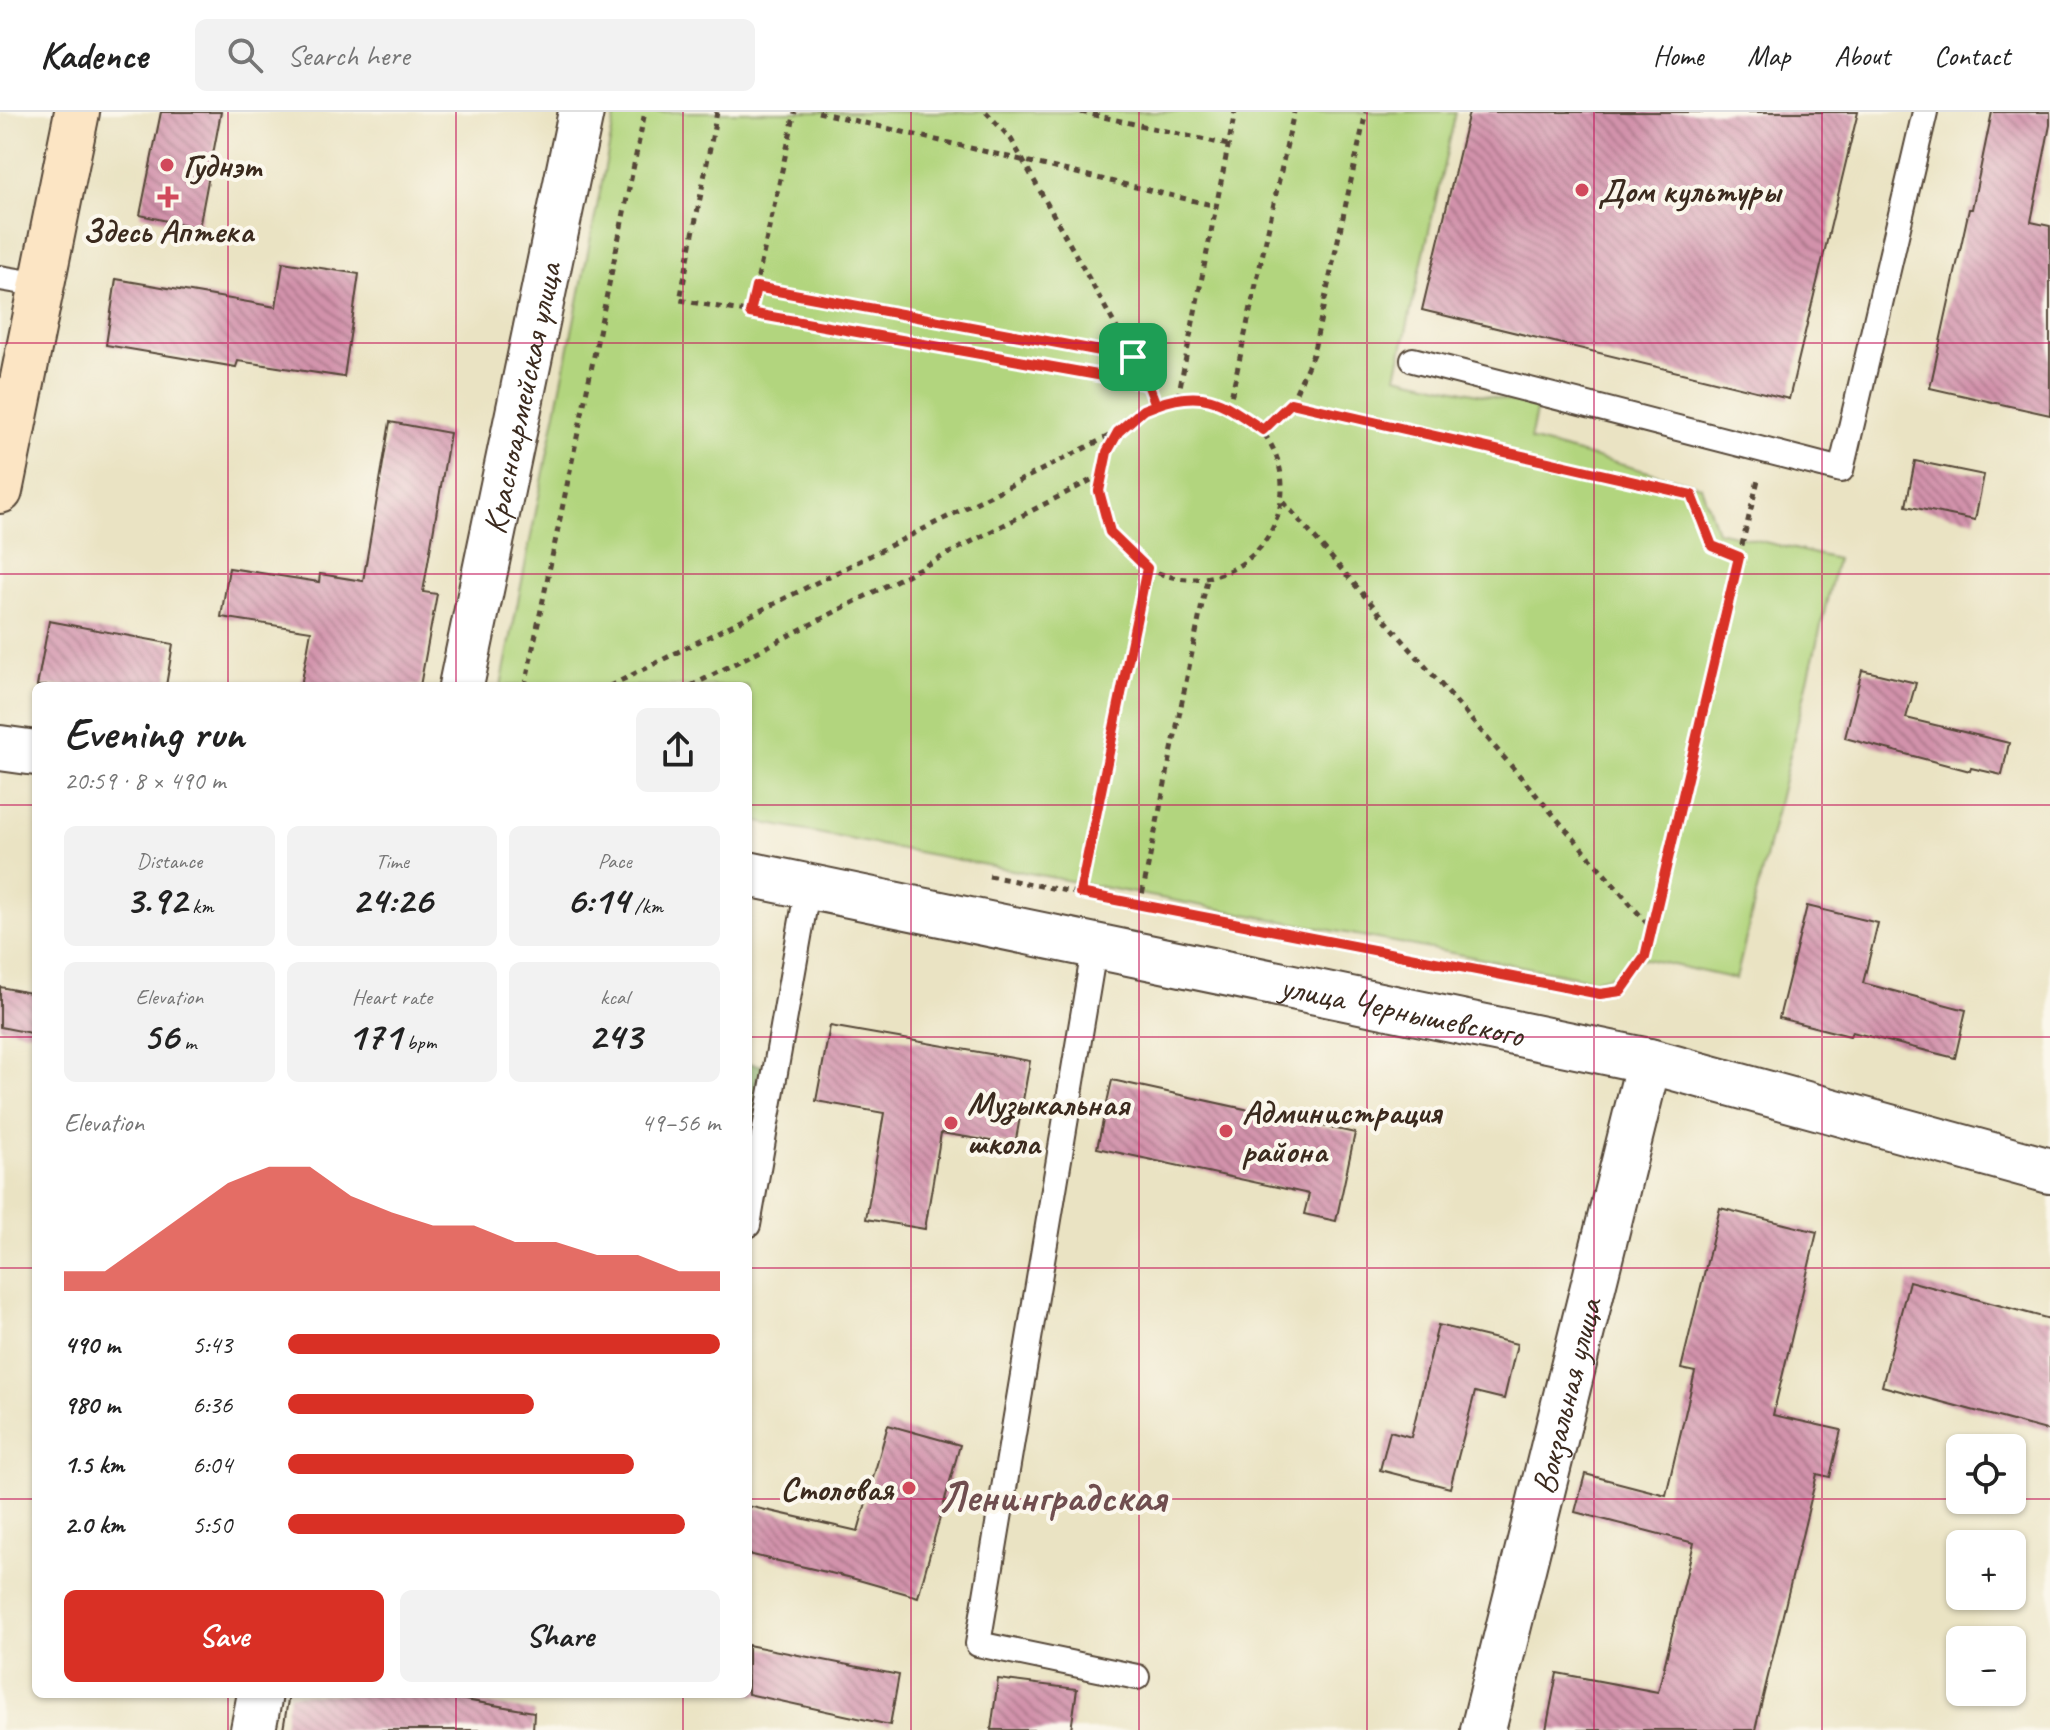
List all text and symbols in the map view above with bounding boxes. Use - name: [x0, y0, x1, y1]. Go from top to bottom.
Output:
- search box: [195, 19, 755, 91]
- text: Kadence: [40, 32, 147, 79]
- icon: search: [223, 33, 267, 77]
- text: Search here: [287, 36, 410, 74]
- text: Home: [1653, 38, 1703, 73]
- text: Map: [1747, 38, 1790, 73]
- text: About: [1834, 38, 1890, 73]
- text: Contact: [1934, 38, 2010, 73]
- place label: Гуднэт: [183, 144, 263, 187]
- marker: Гуднэт: [158, 156, 176, 174]
- place label: Дом культуры: [1598, 169, 1783, 212]
- marker: Дом культуры: [1573, 181, 1591, 199]
- marker: Здесь Аптека: [159, 188, 177, 206]
- place label: Здесь Аптека: [83, 209, 256, 252]
- street label: Красноармейская улица: [472, 256, 571, 538]
- pin: [1099, 323, 1167, 391]
- icon: arrive: [1111, 335, 1155, 379]
- text: Evening run: [64, 706, 244, 761]
- button: share: [636, 708, 720, 792]
- text: 20:59 · 8 × 490 m: [64, 764, 225, 797]
- text: Distance: [137, 847, 202, 875]
- text: Time: [375, 847, 409, 875]
- text: Pace: [598, 847, 632, 875]
- text: 3.92: [125, 875, 187, 925]
- text: 24:26: [352, 875, 432, 925]
- text: 6:14: [566, 875, 629, 925]
- text: km: [187, 892, 213, 920]
- text: /km: [629, 892, 663, 920]
- street label: улица Чернышевского: [1275, 963, 1529, 1056]
- text: Elevation: [135, 983, 203, 1011]
- text: Heart rate: [352, 983, 432, 1011]
- text: kcal: [600, 983, 629, 1011]
- text: 56: [142, 1011, 179, 1061]
- text: 171: [347, 1011, 401, 1061]
- text: 243: [588, 1011, 642, 1061]
- text: m: [179, 1028, 196, 1056]
- text: bpm: [401, 1028, 437, 1056]
- place label: Музыкальная школа: [967, 1082, 1132, 1164]
- place label: Администрация района: [1242, 1090, 1443, 1172]
- text: Elevation: [64, 1106, 144, 1139]
- text: 49–56 m: [641, 1106, 720, 1139]
- marker: Музыкальная школа: [942, 1114, 960, 1132]
- marker: Администрация района: [1217, 1122, 1235, 1140]
- street label: Вокзальная улица: [1521, 1292, 1611, 1498]
- text: 490 m: [64, 1328, 120, 1361]
- text: 5:43: [192, 1328, 232, 1361]
- text: 980 m: [64, 1388, 120, 1421]
- text: 6:36: [192, 1388, 232, 1421]
- map controls: [1946, 1434, 2026, 1706]
- button: locate: [1946, 1434, 2026, 1514]
- text: 1.5 km: [64, 1448, 124, 1481]
- text: 6:04: [192, 1448, 232, 1481]
- place label: Столовая: [780, 1467, 894, 1510]
- district label: Ленинградская: [938, 1471, 1169, 1524]
- marker: Столовая: [900, 1479, 918, 1497]
- text: 2.0 km: [64, 1508, 124, 1541]
- text: 5:50: [192, 1508, 232, 1541]
- button: +: [1946, 1530, 2026, 1610]
- button: Save: [64, 1590, 384, 1682]
- button: Share: [400, 1590, 720, 1682]
- button: −: [1946, 1626, 2026, 1706]

